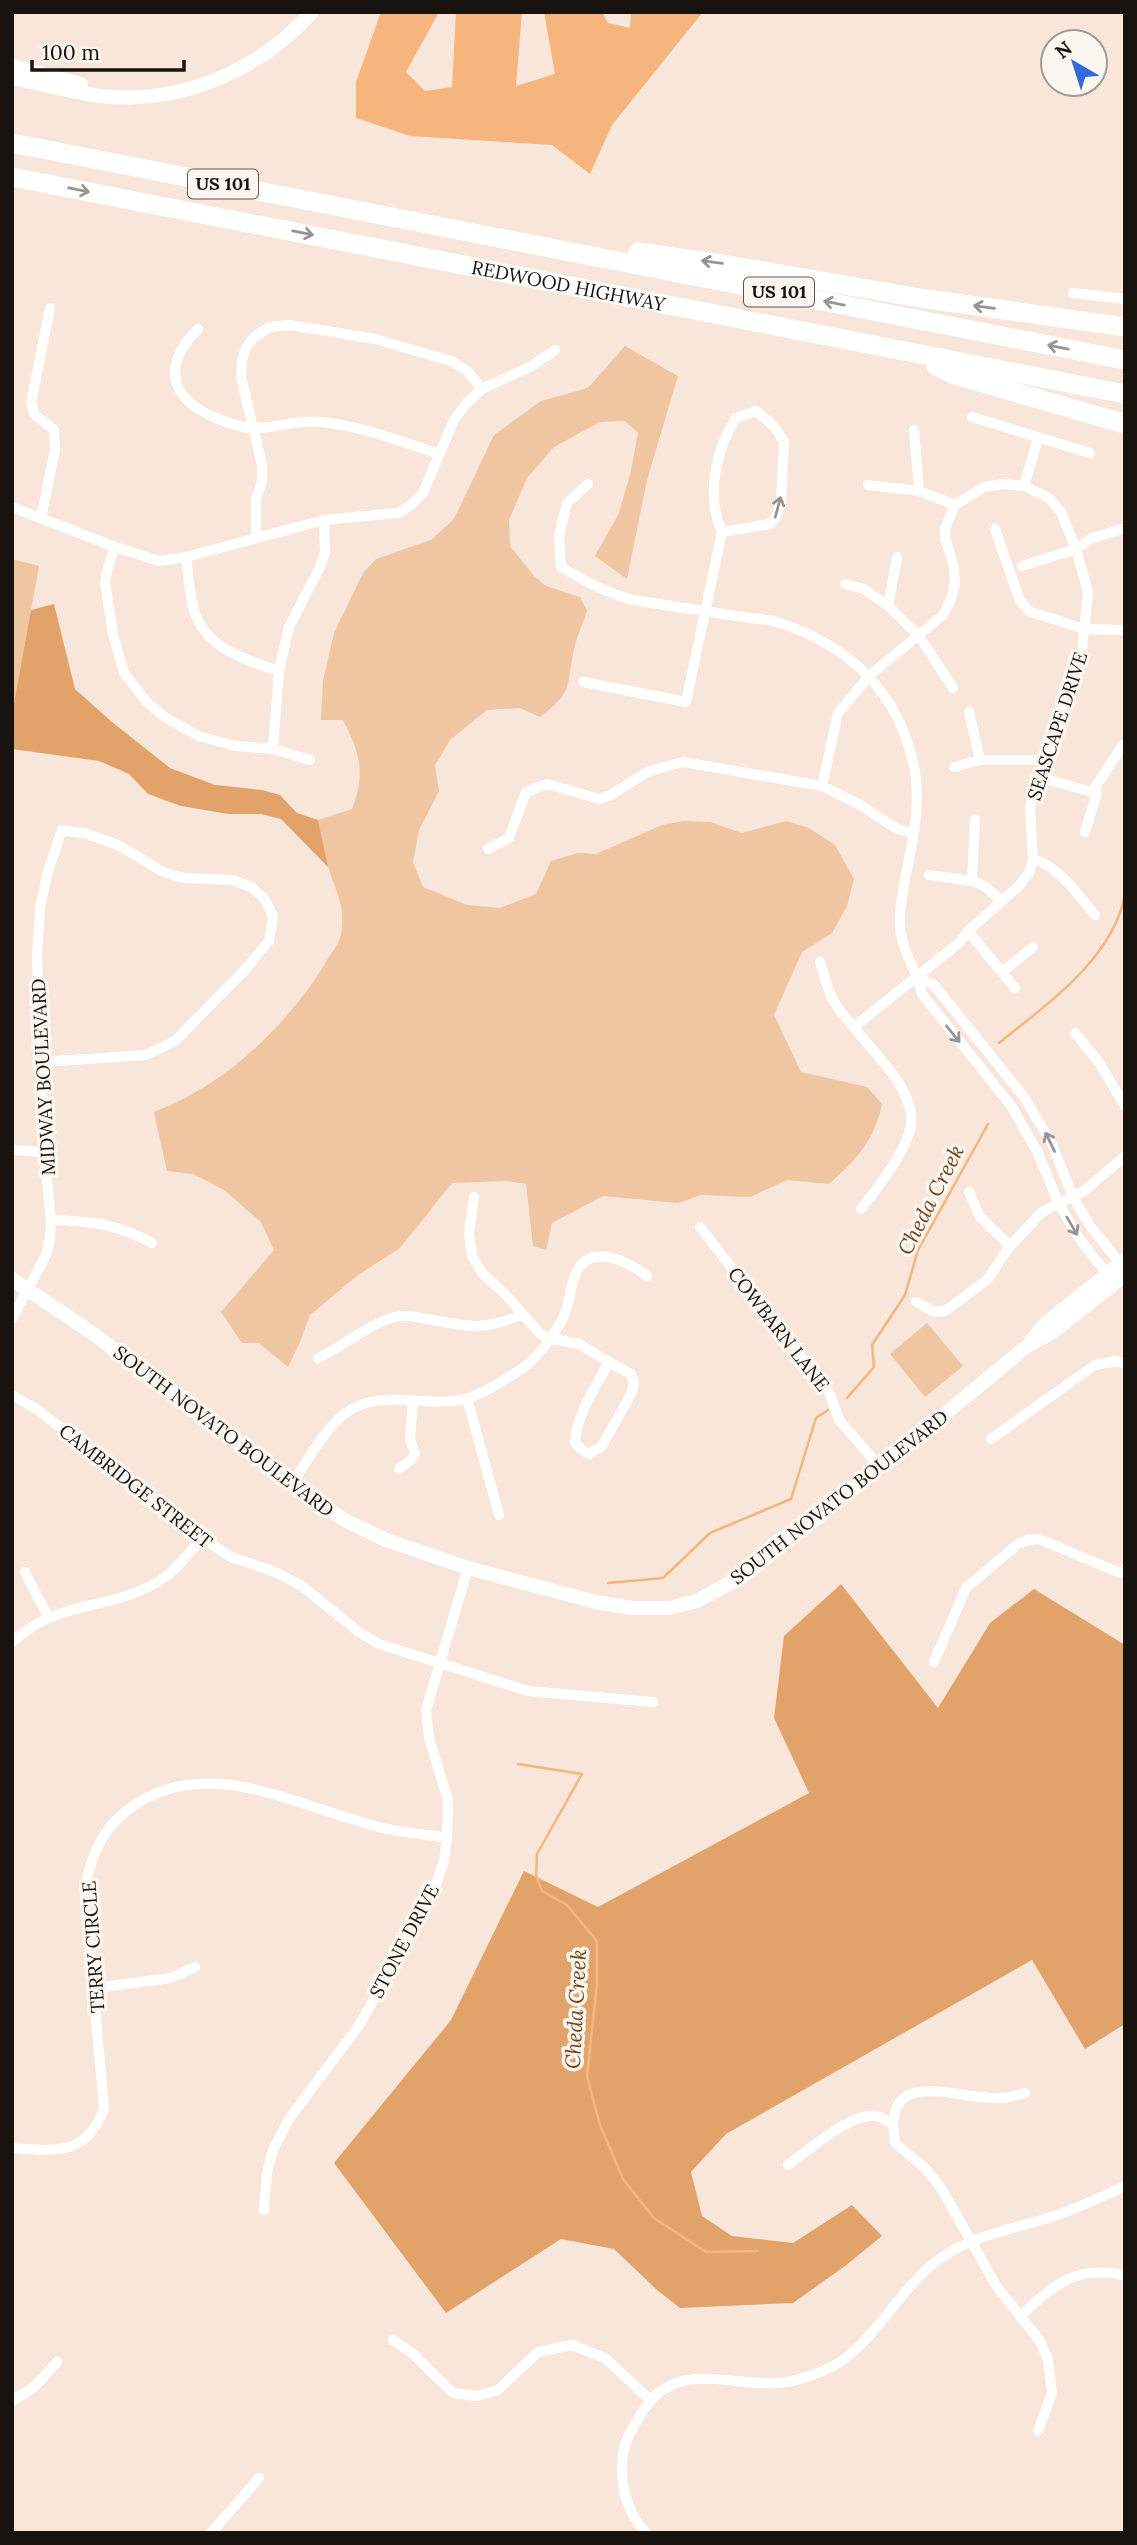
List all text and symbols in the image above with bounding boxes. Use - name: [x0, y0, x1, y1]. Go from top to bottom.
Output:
- scale bar: [32, 28, 184, 72]
- north arrow: [1039, 28, 1109, 98]
- text: N: [1050, 36, 1077, 64]
- text: 100 m: [42, 39, 100, 66]
- road number: US 101: [188, 169, 258, 198]
- one-way arrow: [67, 184, 90, 197]
- one-way arrow: [291, 227, 314, 241]
- street label: REDWOOD HIGHWAY: [469, 255, 669, 316]
- one-way arrow: [701, 256, 723, 269]
- road number: US 101: [744, 278, 814, 306]
- one-way arrow: [824, 296, 846, 309]
- one-way arrow: [974, 300, 996, 313]
- one-way arrow: [1047, 339, 1070, 353]
- one-way arrow: [772, 496, 785, 519]
- street label: SEASCAPE DRIVE: [1022, 649, 1092, 803]
- street label: MIDWAY BOULEVARD: [26, 978, 60, 1176]
- one-way arrow: [946, 1024, 961, 1042]
- one-way arrow: [1043, 1132, 1056, 1153]
- water label: Cheda Creek: [891, 1140, 970, 1259]
- one-way arrow: [1065, 1215, 1079, 1235]
- street label: COWBARN LANE: [723, 1262, 835, 1396]
- street label: SOUTH NOVATO BOULEVARD: [109, 1340, 339, 1522]
- street label: SOUTH NOVATO BOULEVARD: [725, 1404, 953, 1590]
- street label: CAMBRIDGE STREET: [54, 1419, 218, 1553]
- street label: TERRY CIRCLE: [76, 1880, 110, 2014]
- street label: STONE DRIVE: [364, 1880, 444, 2002]
- water label: Cheda Creek: [559, 1948, 592, 2070]

